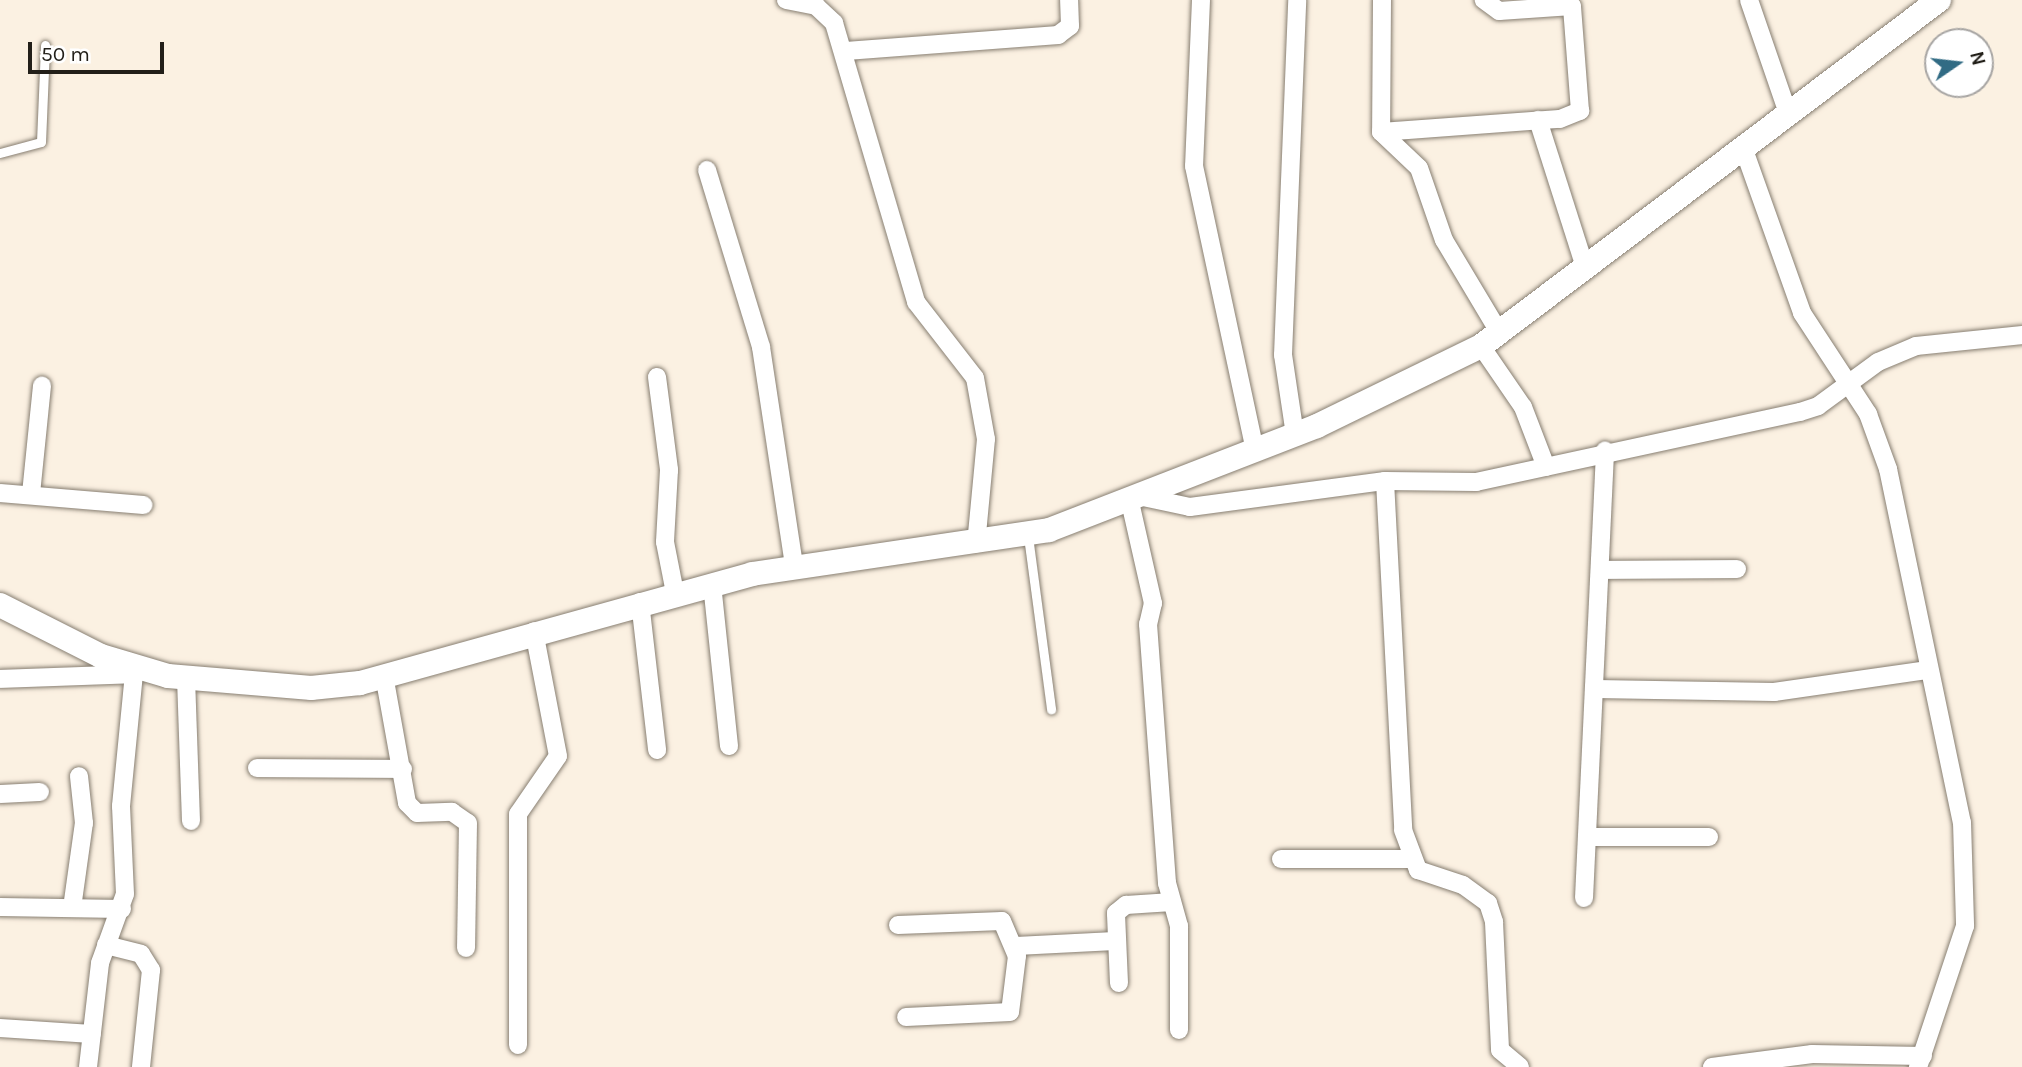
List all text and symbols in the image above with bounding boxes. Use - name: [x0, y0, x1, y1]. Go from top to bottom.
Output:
- scale bar: [32, 28, 168, 72]
- north arrow: [1924, 28, 1994, 98]
- text: 50 m: [41, 42, 90, 66]
- text: N: [1965, 49, 1990, 68]

